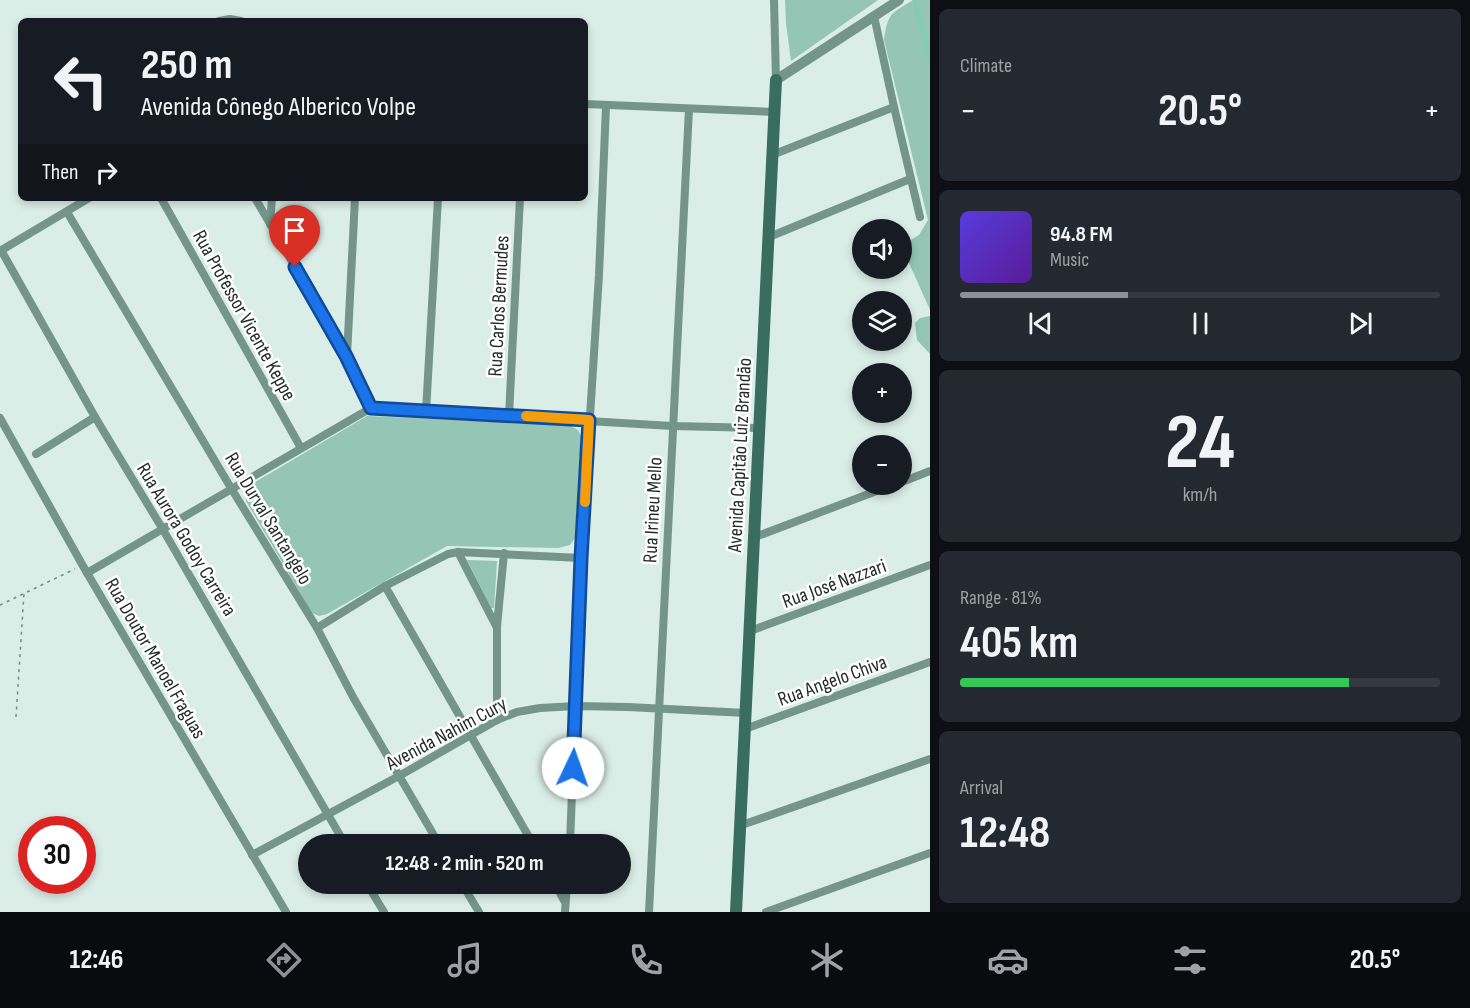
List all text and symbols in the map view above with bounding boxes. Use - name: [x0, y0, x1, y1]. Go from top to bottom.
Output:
- text: 250 m: [141, 40, 232, 91]
- icon: left: [42, 42, 120, 120]
- text: Climate: [960, 54, 1012, 78]
- text: 20.5°: [1158, 84, 1242, 139]
- text: Avenida Cônego Alberico Volpe: [141, 91, 416, 123]
- text: −: [960, 91, 976, 131]
- text: +: [1424, 91, 1440, 131]
- icon: right: [90, 156, 123, 189]
- text: Then: [42, 159, 78, 186]
- pin: [269, 205, 320, 267]
- icon: arrive: [278, 214, 311, 247]
- map controls: [852, 219, 912, 495]
- button: sound: [852, 219, 912, 279]
- text: 94.8 FM: [1050, 221, 1113, 248]
- street label: Rua Professor Vicente Keppe: [187, 226, 301, 405]
- street label: Rua Carlos Bermudes: [483, 235, 515, 377]
- text: Music: [1050, 248, 1089, 272]
- button: layers: [852, 291, 912, 351]
- icon: previous: [1024, 307, 1057, 340]
- icon: pause: [1184, 307, 1217, 340]
- icon: next: [1344, 307, 1377, 340]
- street label: Avenida Capitão Luiz Brandão: [723, 357, 757, 554]
- button: +: [852, 363, 912, 423]
- text: 24: [1165, 397, 1235, 490]
- button: −: [852, 435, 912, 495]
- street label: Rua Durval Santangelo: [219, 448, 317, 589]
- street label: Rua Irineu Mello: [638, 457, 668, 563]
- street label: Rua Aurora Godoy Carreira: [131, 459, 241, 620]
- text: km/h: [1183, 483, 1217, 507]
- street label: Rua José Nazzari: [779, 554, 890, 614]
- street label: Rua Doutor Manoel Fraguas: [99, 574, 211, 743]
- text: Range · 81%: [960, 586, 1042, 610]
- text: 405 km: [960, 616, 1078, 671]
- street label: Rua Angelo Chiva: [775, 650, 890, 712]
- street label: Avenida Nahim Cury: [381, 692, 511, 776]
- position arrow: [541, 736, 605, 800]
- text: Arrival: [960, 776, 1003, 800]
- text: 12:48: [960, 806, 1050, 861]
- speed limit sign: 30: [18, 816, 96, 894]
- text: 12:48 · 2 min · 520 m: [385, 850, 544, 877]
- icon: directions: [263, 939, 305, 981]
- icon: music: [444, 939, 486, 981]
- icon: phone: [625, 939, 667, 981]
- icon: climate: [806, 939, 848, 981]
- icon: car: [987, 939, 1029, 981]
- icon: filters: [1169, 939, 1211, 981]
- text: 12:46: [70, 944, 124, 976]
- text: 20.5°: [1350, 944, 1400, 976]

